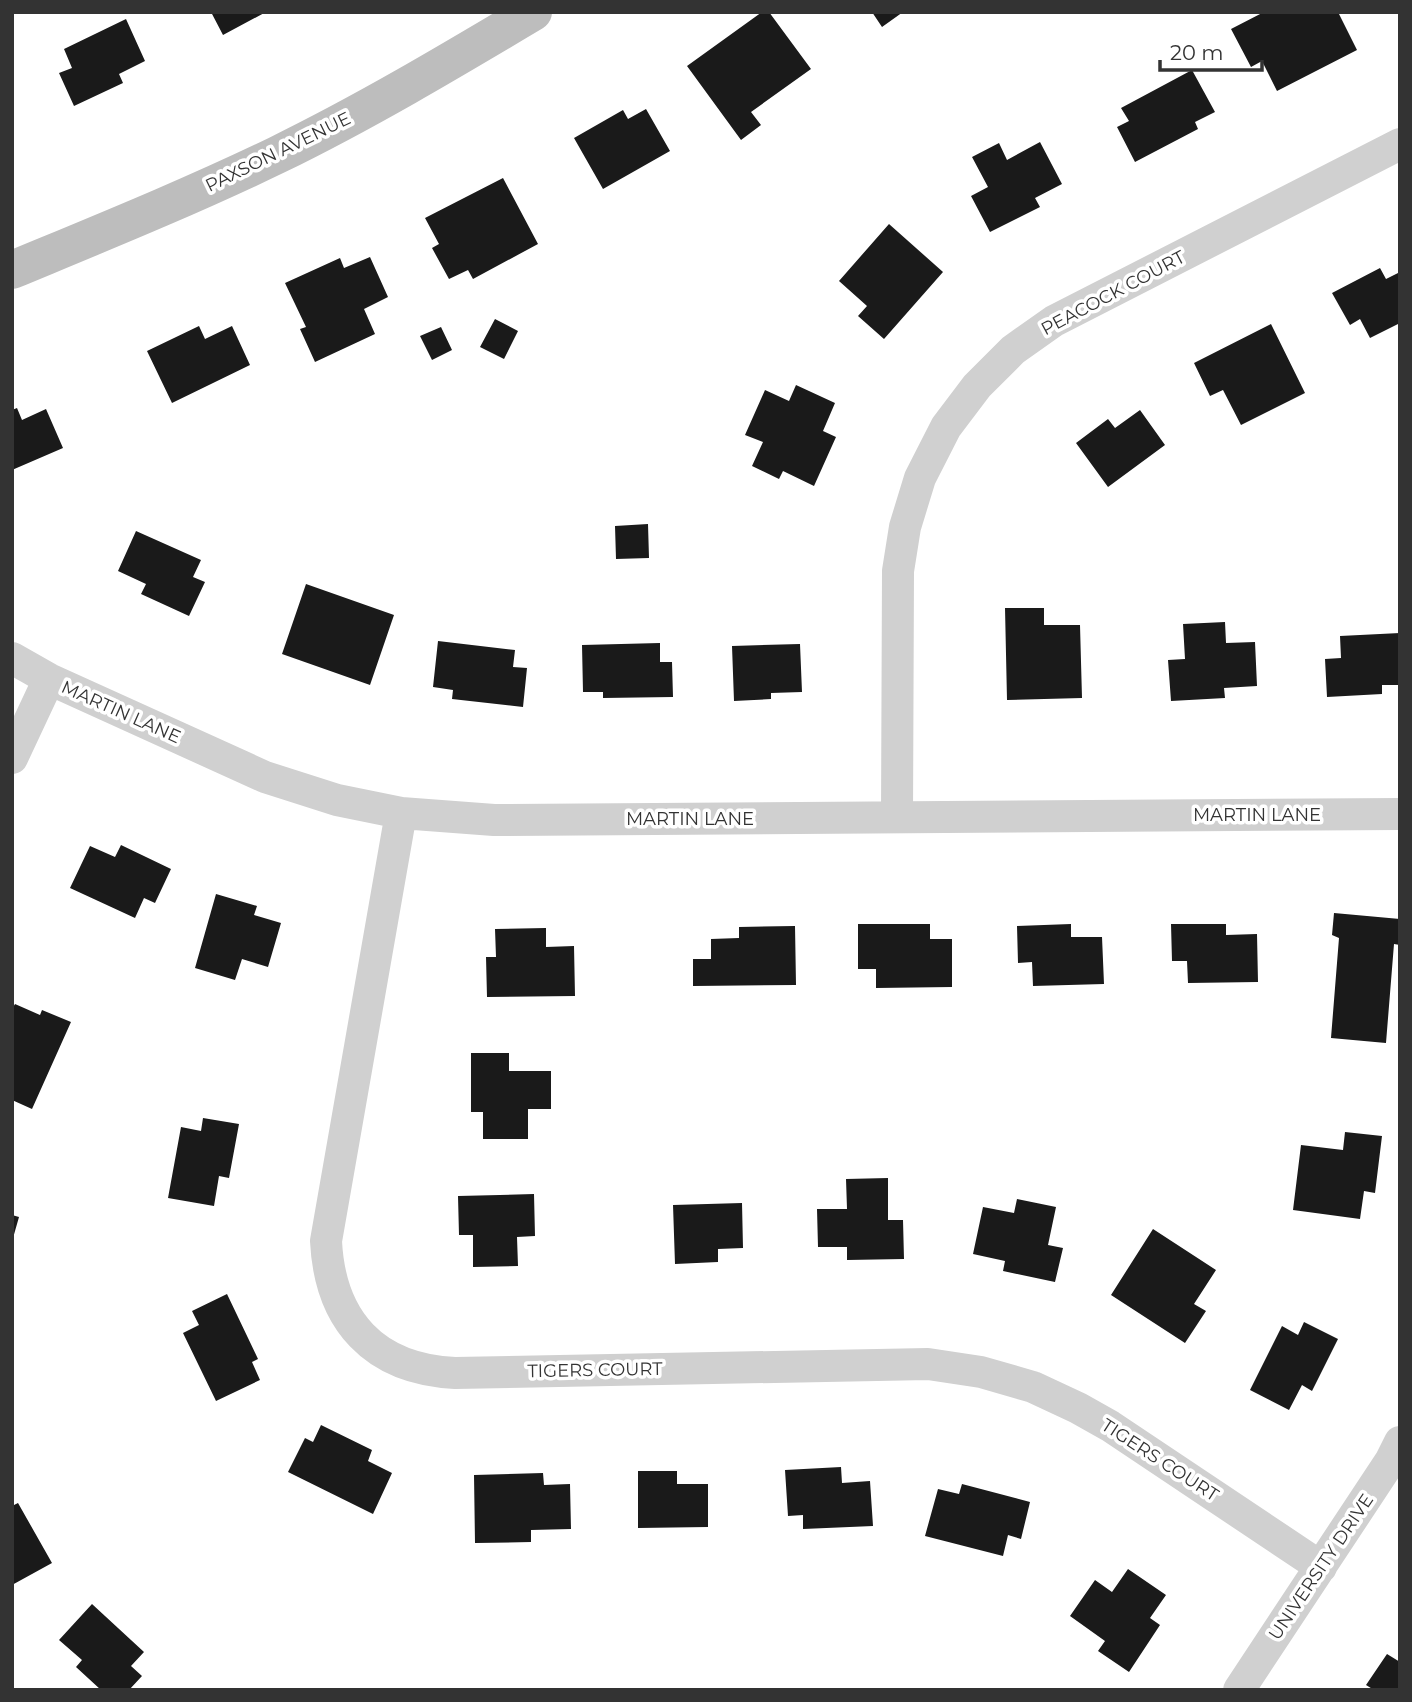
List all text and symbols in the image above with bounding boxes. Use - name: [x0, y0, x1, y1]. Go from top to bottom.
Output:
- scale bar: [1160, 28, 1262, 72]
- text: 20 m: [1170, 40, 1224, 65]
- street label: PAXSON AVENUE: [202, 107, 354, 197]
- street label: PEACOCK COURT: [1037, 245, 1189, 340]
- street label: MARTIN LANE: [58, 676, 184, 748]
- street label: MARTIN LANE: [1193, 804, 1321, 826]
- street label: MARTIN LANE: [626, 808, 754, 830]
- street label: TIGERS COURT: [527, 1358, 663, 1382]
- street label: TIGERS COURT: [1097, 1414, 1223, 1506]
- street label: UNIVERSITY DRIVE: [1264, 1490, 1378, 1644]

